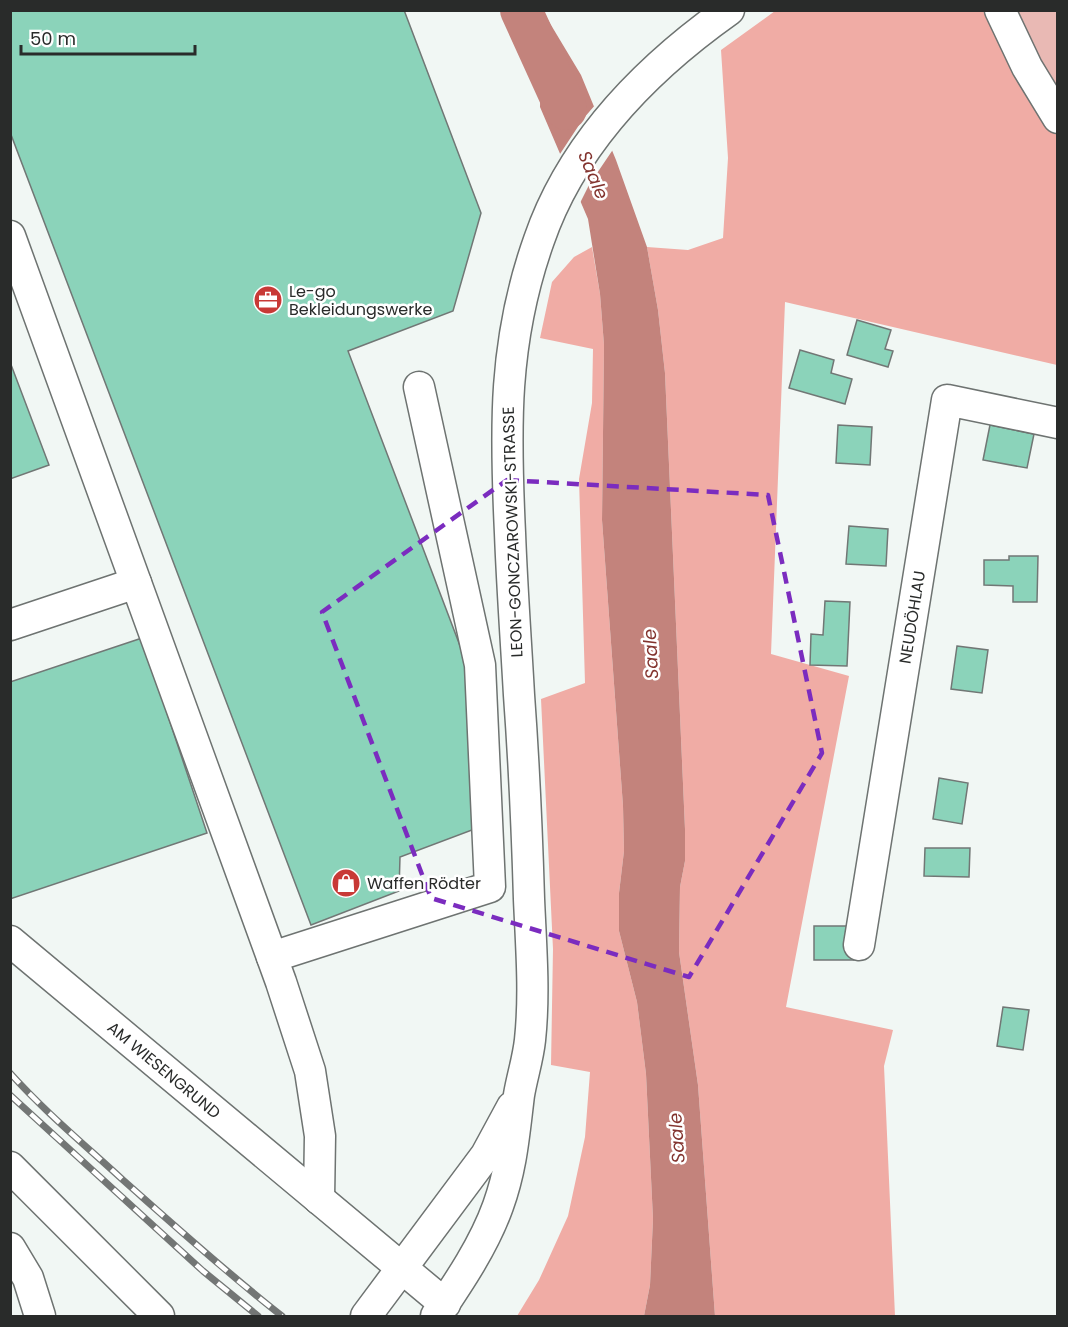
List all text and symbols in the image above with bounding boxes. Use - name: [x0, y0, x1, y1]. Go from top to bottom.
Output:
- scale bar: [21, 18, 195, 56]
- text: 50 m: [30, 26, 76, 51]
- water label: Saale: [572, 147, 615, 203]
- place label: Le-go Bekleidungswerke: [289, 280, 432, 321]
- office icon: Le-go Bekleidungswerke: [252, 284, 284, 316]
- street label: LEON-GONCZAROWSKI-STRASSE: [497, 406, 528, 658]
- street label: NEUDÖHLAU: [894, 569, 931, 665]
- water label: Saale: [637, 628, 664, 680]
- shop icon: Waffen Rödter: [330, 867, 362, 899]
- place label: Waffen Rödter: [367, 872, 481, 895]
- street label: AM WIESENGRUND: [102, 1016, 226, 1124]
- water label: Saale: [662, 1112, 691, 1164]

